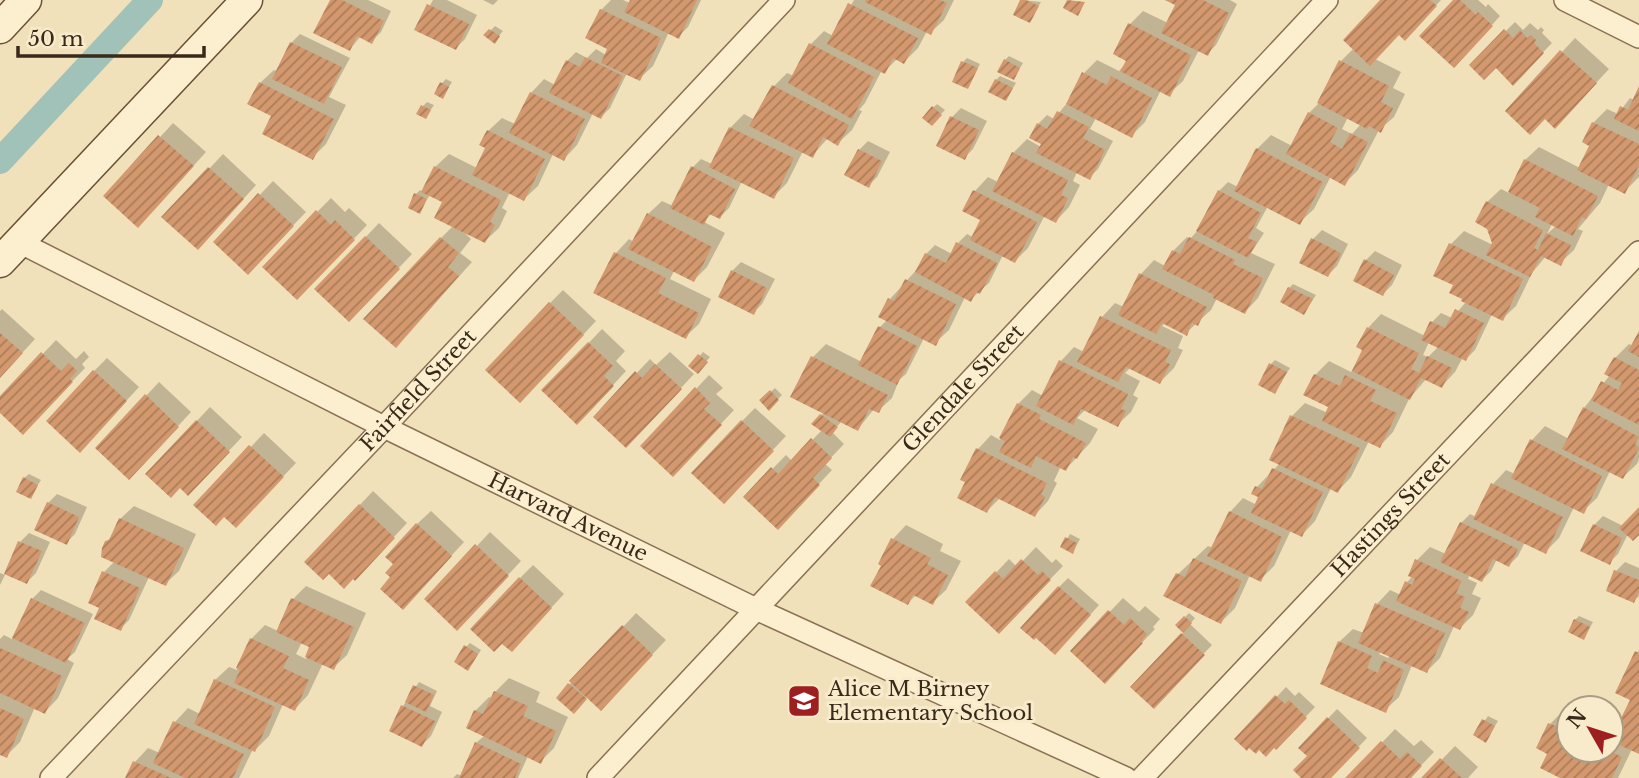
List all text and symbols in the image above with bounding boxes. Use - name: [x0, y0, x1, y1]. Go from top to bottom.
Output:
- scale bar: [18, 14, 203, 58]
- text: 50 m: [28, 26, 84, 52]
- street label: Glendale Street: [897, 319, 1029, 458]
- street label: Fairfield Street: [355, 324, 482, 457]
- street label: Hastings Street: [1326, 447, 1456, 583]
- street label: Harvard Avenue: [484, 467, 652, 567]
- place label: Alice M Birney Elementary School: [827, 676, 1033, 726]
- school or university icon: Alice M Birney Elementary School: [785, 682, 823, 720]
- north arrow: [1555, 694, 1625, 764]
- text: N: [1563, 704, 1592, 733]

